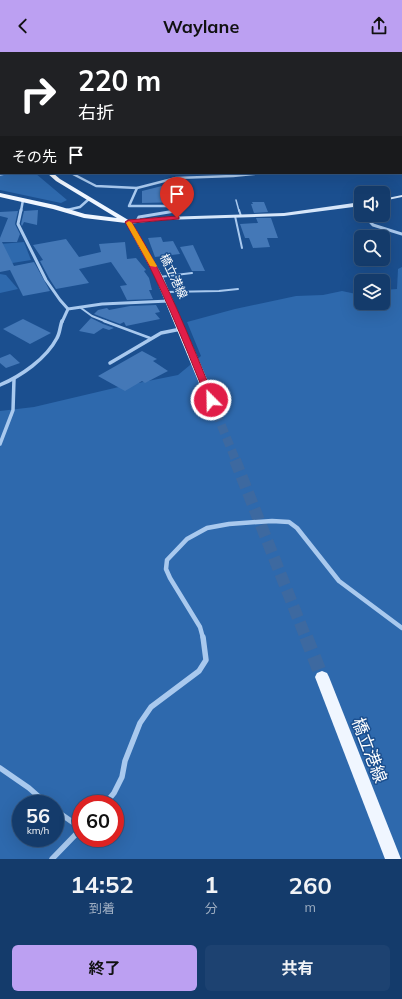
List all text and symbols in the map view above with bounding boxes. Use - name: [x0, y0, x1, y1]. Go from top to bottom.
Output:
- icon: back: [12, 15, 34, 37]
- text: Waylane: [163, 15, 239, 38]
- icon: share: [368, 15, 390, 37]
- text: 220 m: [78, 63, 161, 98]
- icon: right: [12, 68, 64, 120]
- text: 右折: [78, 101, 114, 124]
- icon: arrive: [65, 144, 87, 166]
- text: その先: [12, 147, 57, 166]
- pin: [160, 177, 194, 218]
- icon: arrive: [166, 183, 188, 205]
- map controls: [354, 186, 390, 310]
- button: sound: [354, 186, 390, 222]
- button: search: [354, 230, 390, 266]
- street label: 橋立港線: [157, 251, 191, 301]
- button: layers: [354, 274, 390, 310]
- position arrow: [190, 379, 232, 421]
- street label: 橋立港線: [348, 714, 392, 786]
- speed limit sign: 60: [72, 795, 124, 847]
- text: 56: [26, 803, 50, 828]
- text: km/h: [27, 824, 49, 837]
- text: 14:52: [70, 869, 134, 899]
- text: 1: [204, 869, 218, 899]
- text: 260: [289, 870, 332, 900]
- text: m: [304, 899, 316, 915]
- text: 到着: [89, 900, 115, 916]
- text: 分: [205, 900, 218, 916]
- button: 終了: [12, 945, 197, 991]
- button: 共有: [205, 945, 390, 991]

